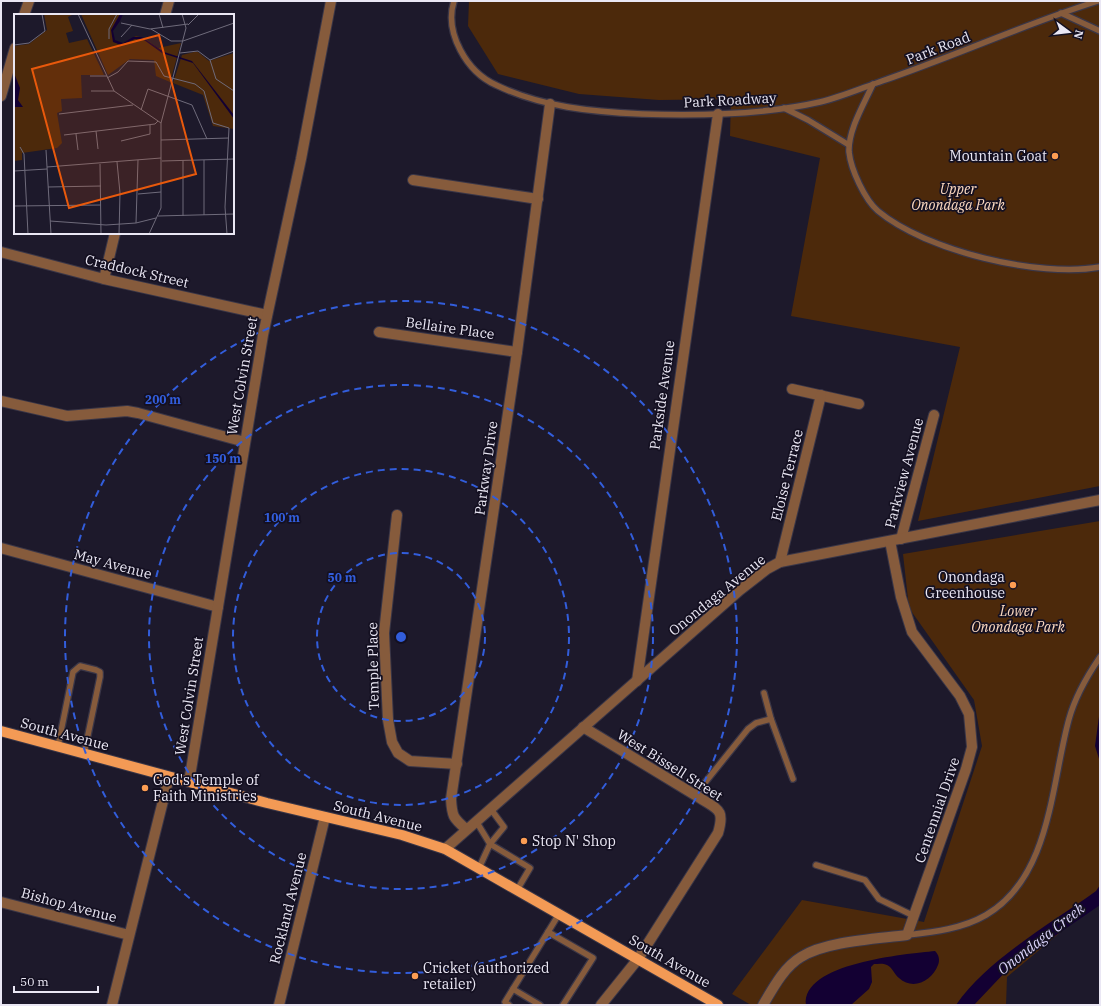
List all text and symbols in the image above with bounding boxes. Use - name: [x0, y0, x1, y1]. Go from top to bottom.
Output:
- north arrow: [1049, 12, 1089, 52]
- inset map: [14, 14, 234, 234]
- street label: Park Road: [903, 27, 973, 68]
- text: N: [1071, 29, 1087, 41]
- street label: Park Roadway: [683, 89, 777, 111]
- place label: Mountain Goat: [950, 147, 1047, 165]
- marker: Mountain Goat: [1050, 151, 1060, 161]
- park label: Upper Onondaga Park: [911, 180, 1005, 214]
- street label: Craddock Street: [83, 250, 191, 292]
- street label: Bellaire Place: [404, 313, 496, 343]
- street label: West Colvin Street: [223, 315, 261, 437]
- street label: Parkside Avenue: [645, 339, 679, 451]
- text: 200 m: [145, 392, 181, 407]
- street label: Parkview Avenue: [881, 416, 927, 530]
- street label: Parkway Drive: [470, 420, 502, 516]
- street label: Eloise Terrace: [767, 427, 807, 523]
- text: 150 m: [205, 451, 241, 466]
- text: 100 m: [264, 510, 300, 525]
- street label: May Avenue: [72, 545, 154, 583]
- street label: Onondaga Avenue: [665, 550, 769, 640]
- place label: Onondaga Greenhouse: [925, 568, 1005, 602]
- text: 50 m: [328, 570, 357, 585]
- marker: Onondaga Greenhouse: [1008, 580, 1018, 590]
- park label: Lower Onondaga Park: [971, 602, 1065, 636]
- street label: Temple Place: [363, 622, 383, 710]
- centre of rings: [394, 630, 408, 644]
- street label: West Colvin Street: [171, 635, 207, 757]
- street label: South Avenue: [19, 714, 111, 754]
- street label: West Bissell Street: [614, 725, 726, 805]
- street label: Centennial Drive: [910, 755, 964, 865]
- place label: God's Temple of Faith Ministries: [153, 771, 260, 805]
- marker: God's Temple of Faith Ministries: [140, 783, 150, 793]
- street label: South Avenue: [332, 796, 424, 836]
- place label: Stop N' Shop: [532, 832, 616, 850]
- marker: Stop N' Shop: [519, 836, 529, 846]
- street label: Rockland Avenue: [265, 850, 311, 966]
- street label: Bishop Avenue: [19, 884, 119, 926]
- water label: Onondaga Creek: [993, 899, 1088, 979]
- street label: South Avenue: [626, 930, 714, 992]
- place label: Cricket (authorized retailer): [423, 959, 550, 993]
- scale bar: [14, 968, 98, 994]
- marker: Cricket (authorized retailer): [410, 971, 420, 981]
- text: 50 m: [20, 974, 49, 989]

